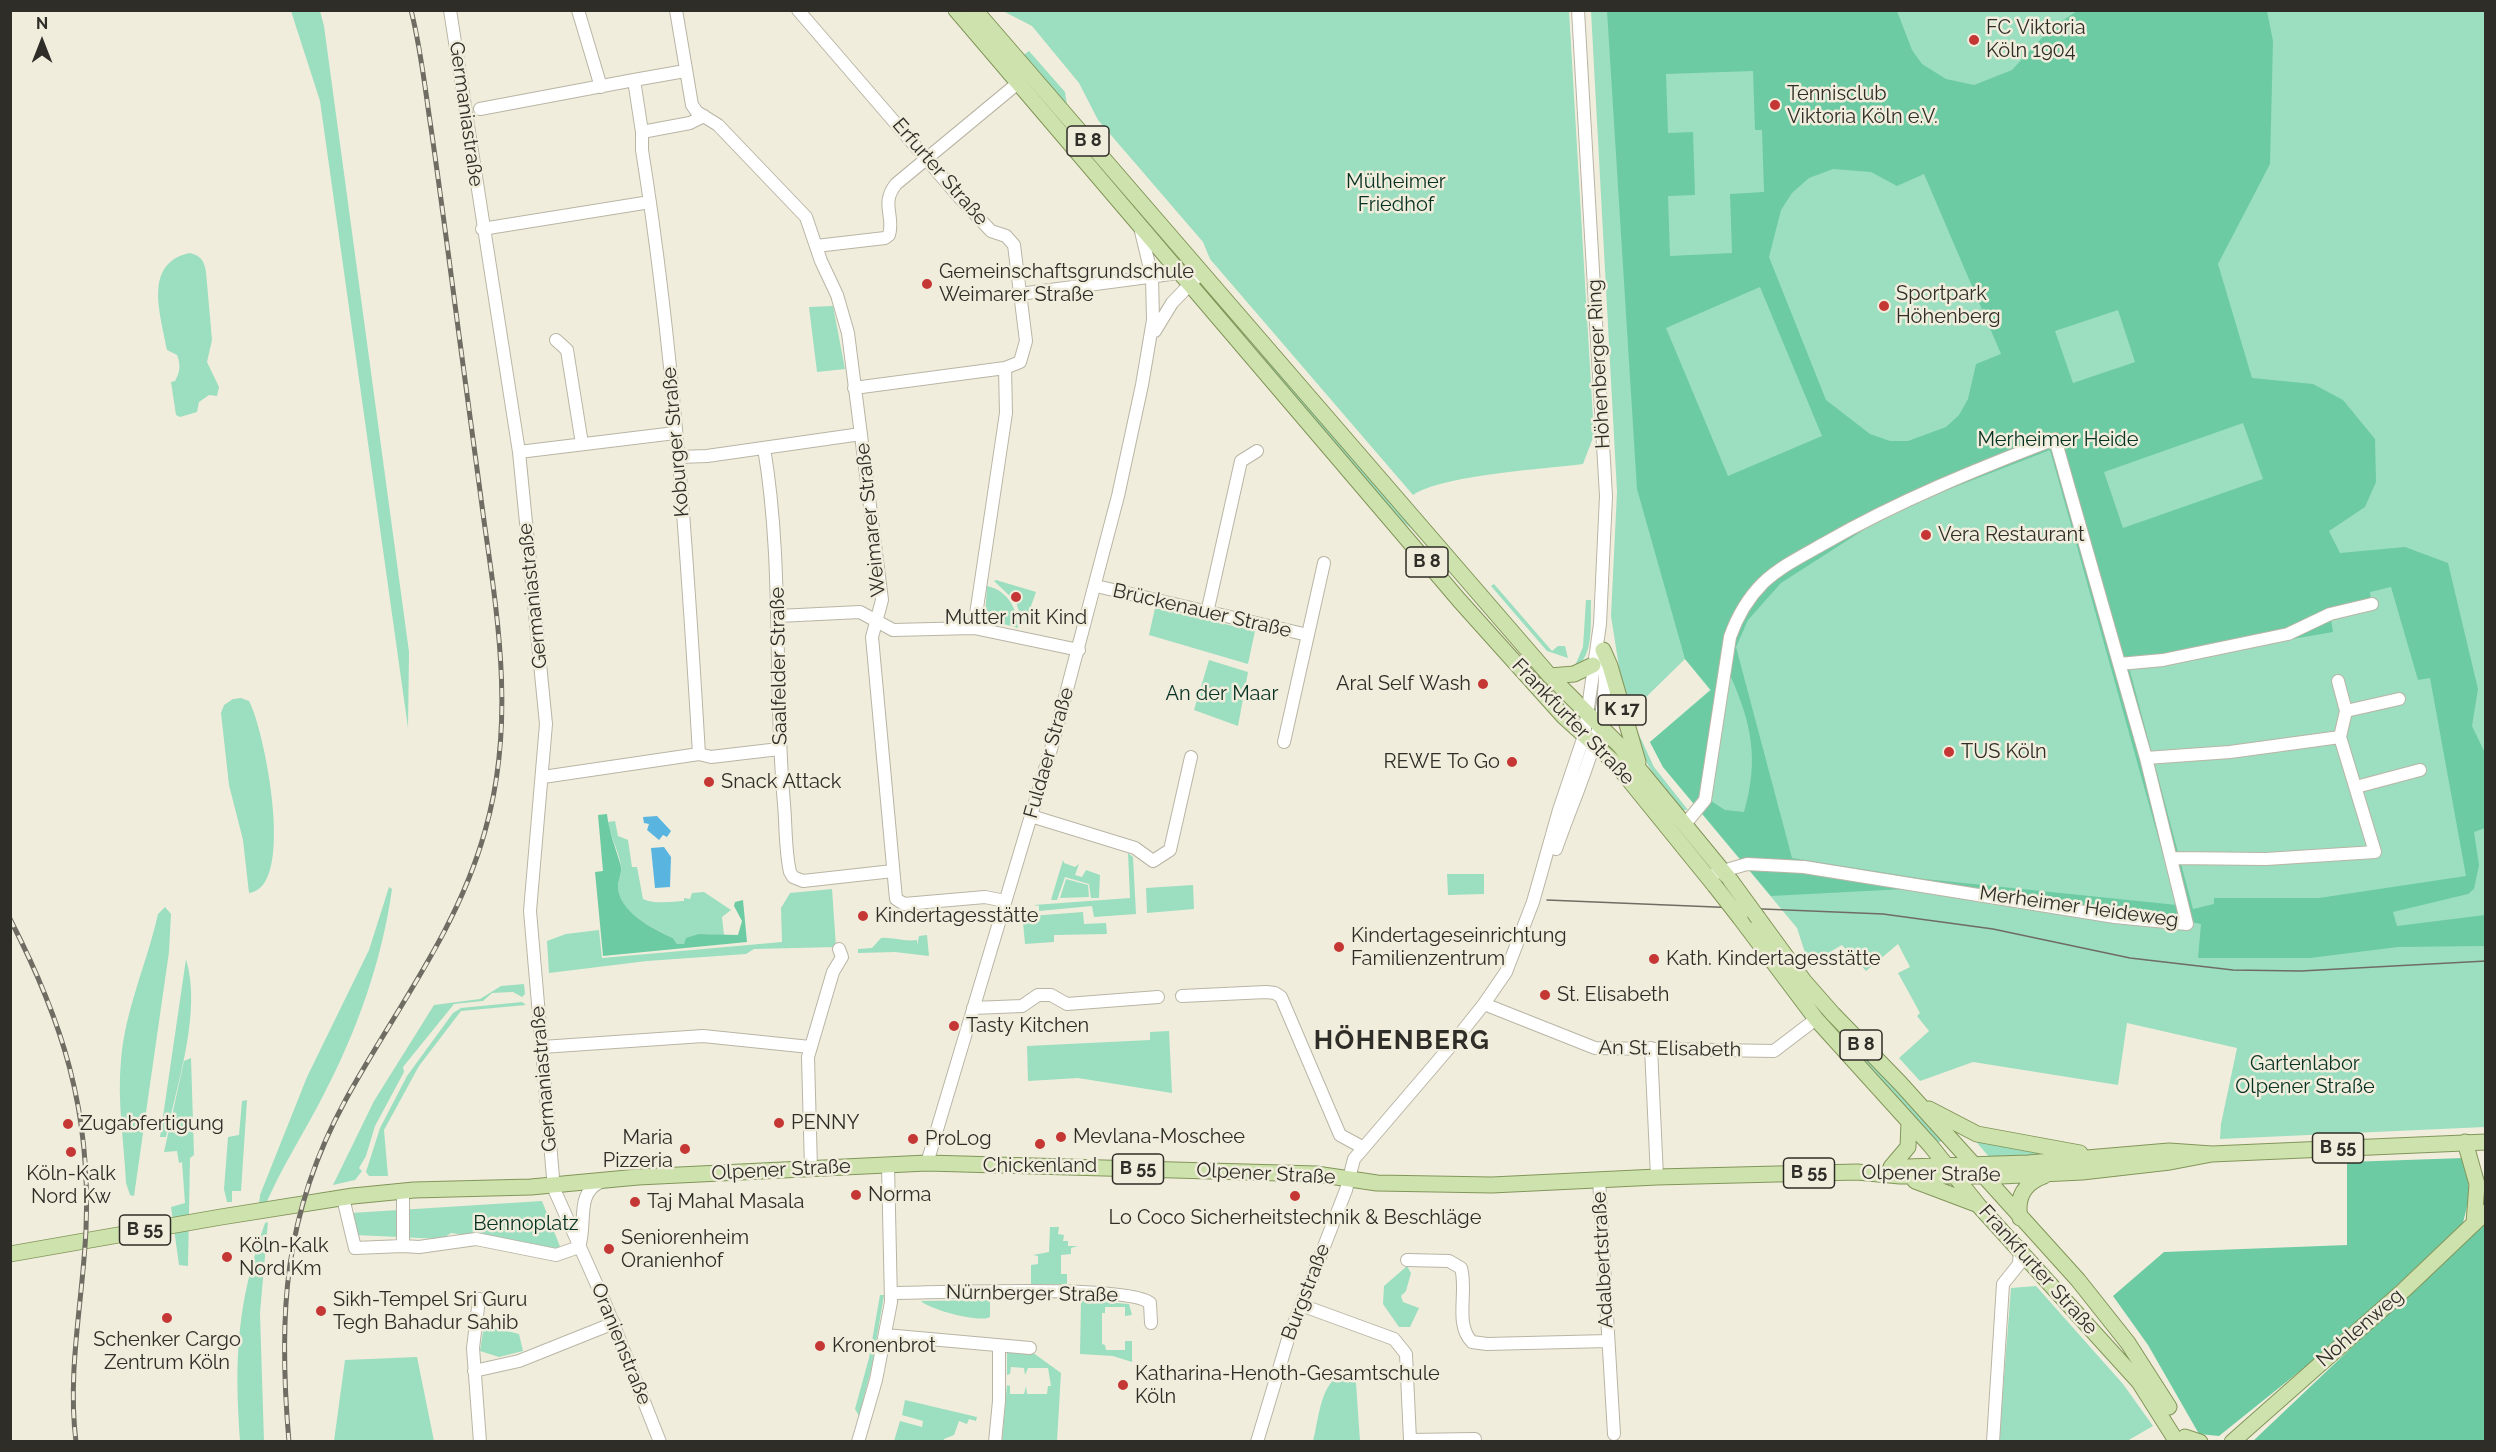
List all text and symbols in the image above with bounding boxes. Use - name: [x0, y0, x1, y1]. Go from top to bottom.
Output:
- north arrow: [12, 12, 72, 72]
- text: N: [36, 14, 48, 33]
- place label: FC Viktoria Köln 1904: [1986, 16, 2086, 63]
- marker: FC Viktoria Köln 1904: [1967, 33, 1981, 47]
- street label: Germaniastraße: [444, 40, 488, 188]
- place label: Tennisclub Viktoria Köln e.V.: [1787, 82, 1938, 129]
- marker: Tennisclub Viktoria Köln e.V.: [1768, 98, 1782, 112]
- street label: Erfurter Straße: [887, 113, 993, 231]
- road number: B 8: [1067, 126, 1109, 156]
- park label: Mülheimer Friedhof: [1346, 170, 1446, 217]
- place label: Gemeinschaftsgrundschule Weimarer Straße: [939, 260, 1194, 307]
- marker: Gemeinschaftsgrundschule Weimarer Straße: [920, 277, 934, 291]
- street label: Höhenberger Ring: [1583, 279, 1615, 449]
- place label: Sportpark Höhenberg: [1896, 282, 2001, 329]
- marker: Sportpark Höhenberg: [1877, 299, 1891, 313]
- street label: Koburger Straße: [657, 366, 695, 518]
- park label: Merheimer Heide: [1977, 428, 2139, 452]
- street label: Weimarer Straße: [851, 442, 891, 598]
- street label: Germaniastraße: [513, 522, 553, 670]
- place label: Vera Restaurant: [1938, 523, 2085, 547]
- marker: Vera Restaurant: [1919, 528, 1933, 542]
- road number: B 8: [1406, 547, 1448, 577]
- street label: Brückenauer Straße: [1110, 579, 1294, 643]
- street label: Saalfelder Straße: [766, 587, 792, 745]
- marker: Mutter mit Kind: [1009, 590, 1023, 604]
- place label: Mutter mit Kind: [945, 606, 1087, 630]
- street label: Frankfurter Straße: [1507, 654, 1639, 790]
- place label: Aral Self Wash: [1336, 672, 1471, 696]
- marker: Aral Self Wash: [1476, 677, 1490, 691]
- park label: An der Maar: [1166, 682, 1278, 706]
- street label: Fuldaer Straße: [1019, 685, 1079, 821]
- road number: K 17: [1598, 695, 1646, 725]
- place label: TUS Köln: [1961, 740, 2047, 764]
- marker: TUS Köln: [1942, 745, 1956, 759]
- place label: REWE To Go: [1383, 750, 1500, 774]
- marker: REWE To Go: [1505, 755, 1519, 769]
- place label: Snack Attack: [721, 770, 841, 794]
- marker: Snack Attack: [702, 775, 716, 789]
- street label: Merheimer Heideweg: [1978, 881, 2180, 933]
- place label: Kindertagesstätte: [875, 904, 1039, 928]
- marker: Kindertagesstätte: [856, 909, 870, 923]
- place label: Kindertageseinrichtung Familienzentrum: [1351, 924, 1567, 971]
- marker: Kindertageseinrichtung Familienzentrum: [1332, 940, 1346, 954]
- place label: Kath. Kindertagesstätte: [1666, 947, 1881, 971]
- marker: Kath. Kindertagesstätte: [1647, 952, 1661, 966]
- place label: St. Elisabeth: [1557, 983, 1669, 1007]
- marker: St. Elisabeth: [1538, 988, 1552, 1002]
- street label: Germaniastraße: [526, 1005, 562, 1153]
- place label: Tasty Kitchen: [966, 1014, 1089, 1038]
- marker: Tasty Kitchen: [947, 1019, 961, 1033]
- district label: HÖHENBERG: [1314, 1025, 1490, 1057]
- road number: B 8: [1840, 1030, 1882, 1060]
- street label: An St. Elisabeth: [1598, 1036, 1742, 1062]
- park label: Gartenlabor Olpener Straße: [2235, 1052, 2375, 1099]
- place label: PENNY: [791, 1111, 860, 1135]
- place label: Zugabfertigung: [80, 1112, 224, 1136]
- marker: PENNY: [772, 1116, 786, 1130]
- marker: Zugabfertigung: [61, 1117, 75, 1131]
- place label: Mevlana-Moschee: [1073, 1125, 1245, 1149]
- place label: Maria Pizzeria: [603, 1126, 673, 1173]
- place label: ProLog: [925, 1127, 992, 1151]
- marker: Mevlana-Moschee: [1054, 1130, 1068, 1144]
- marker: ProLog: [906, 1132, 920, 1146]
- road number: B 55: [2312, 1133, 2364, 1163]
- marker: Chickenland: [1033, 1137, 1047, 1151]
- marker: Maria Pizzeria: [678, 1142, 692, 1156]
- marker: Köln-Kalk Nord Kw: [64, 1145, 78, 1159]
- street label: Olpener Straße: [711, 1154, 851, 1186]
- place label: Chickenland: [983, 1154, 1097, 1178]
- road number: B 55: [1112, 1154, 1164, 1184]
- street label: Olpener Straße: [1196, 1158, 1336, 1190]
- road number: B 55: [1784, 1158, 1834, 1188]
- street label: Olpener Straße: [1861, 1161, 2001, 1187]
- place label: Köln-Kalk Nord Kw: [26, 1162, 116, 1209]
- place label: Norma: [868, 1183, 931, 1207]
- marker: Norma: [849, 1188, 863, 1202]
- marker: Lo Coco Sicherheitstechnik & Beschläge: [1288, 1189, 1302, 1203]
- place label: Taj Mahal Masala: [647, 1190, 804, 1214]
- street label: Adalbertstraße: [1587, 1191, 1619, 1329]
- marker: Taj Mahal Masala: [628, 1195, 642, 1209]
- street label: Frankfurter Straße: [1973, 1200, 2103, 1340]
- place label: Lo Coco Sicherheitstechnik & Beschläge: [1109, 1206, 1481, 1230]
- park label: Bennoplatz: [473, 1212, 579, 1236]
- road number: B 55: [120, 1215, 170, 1245]
- place label: Seniorenheim Oranienhof: [621, 1226, 749, 1273]
- place label: Köln-Kalk Nord Km: [239, 1234, 328, 1281]
- street label: Burgstraße: [1277, 1240, 1335, 1344]
- marker: Seniorenheim Oranienhof: [602, 1242, 616, 1256]
- marker: Köln-Kalk Nord Km: [220, 1250, 234, 1264]
- street label: Oranienstraße: [586, 1280, 656, 1408]
- street label: Nürnberger Straße: [946, 1280, 1118, 1308]
- street label: Nohlenweg: [2312, 1284, 2408, 1372]
- place label: Sikh-Tempel Sri Guru Tegh Bahadur Sahib: [333, 1288, 527, 1335]
- marker: Sikh-Tempel Sri Guru Tegh Bahadur Sahib: [314, 1304, 328, 1318]
- marker: Schenker Cargo Zentrum Köln: [160, 1311, 174, 1325]
- place label: Schenker Cargo Zentrum Köln: [93, 1328, 241, 1375]
- place label: Kronenbrot: [832, 1334, 936, 1358]
- marker: Kronenbrot: [813, 1339, 827, 1353]
- place label: Katharina-Henoth-Gesamtschule Köln: [1135, 1362, 1440, 1409]
- marker: Katharina-Henoth-Gesamtschule Köln: [1116, 1378, 1130, 1392]

